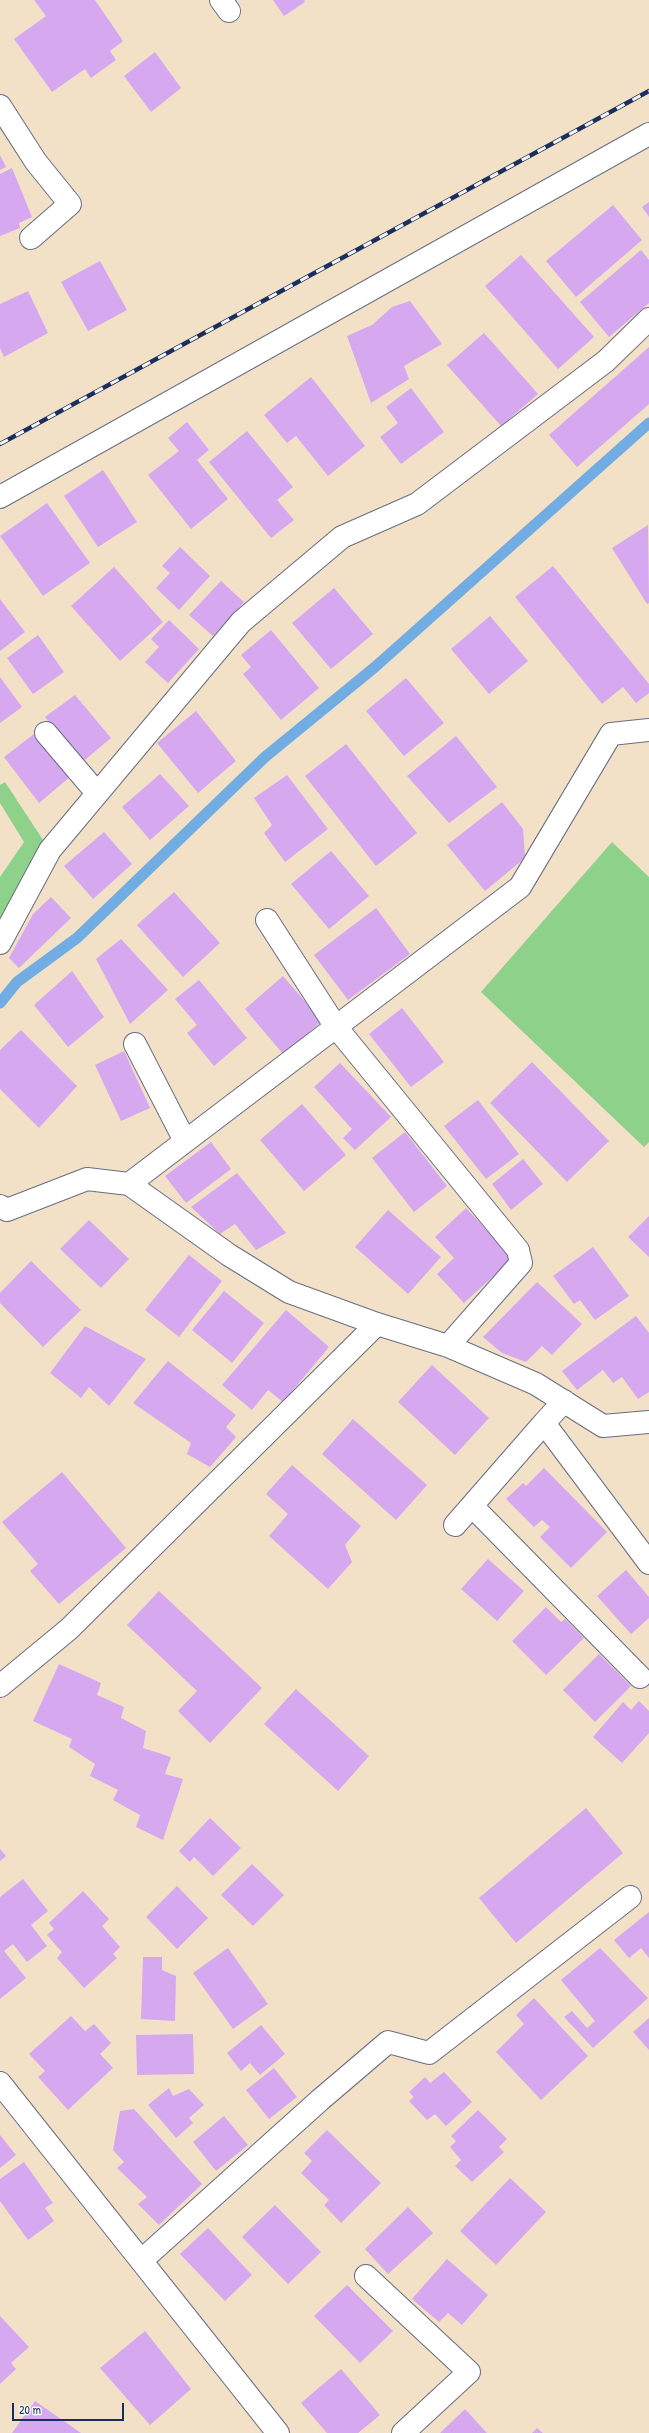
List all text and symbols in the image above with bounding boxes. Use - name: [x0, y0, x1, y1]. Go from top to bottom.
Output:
- scale bar: [14, 2395, 126, 2421]
- text: 20 m: [19, 2401, 41, 2418]

